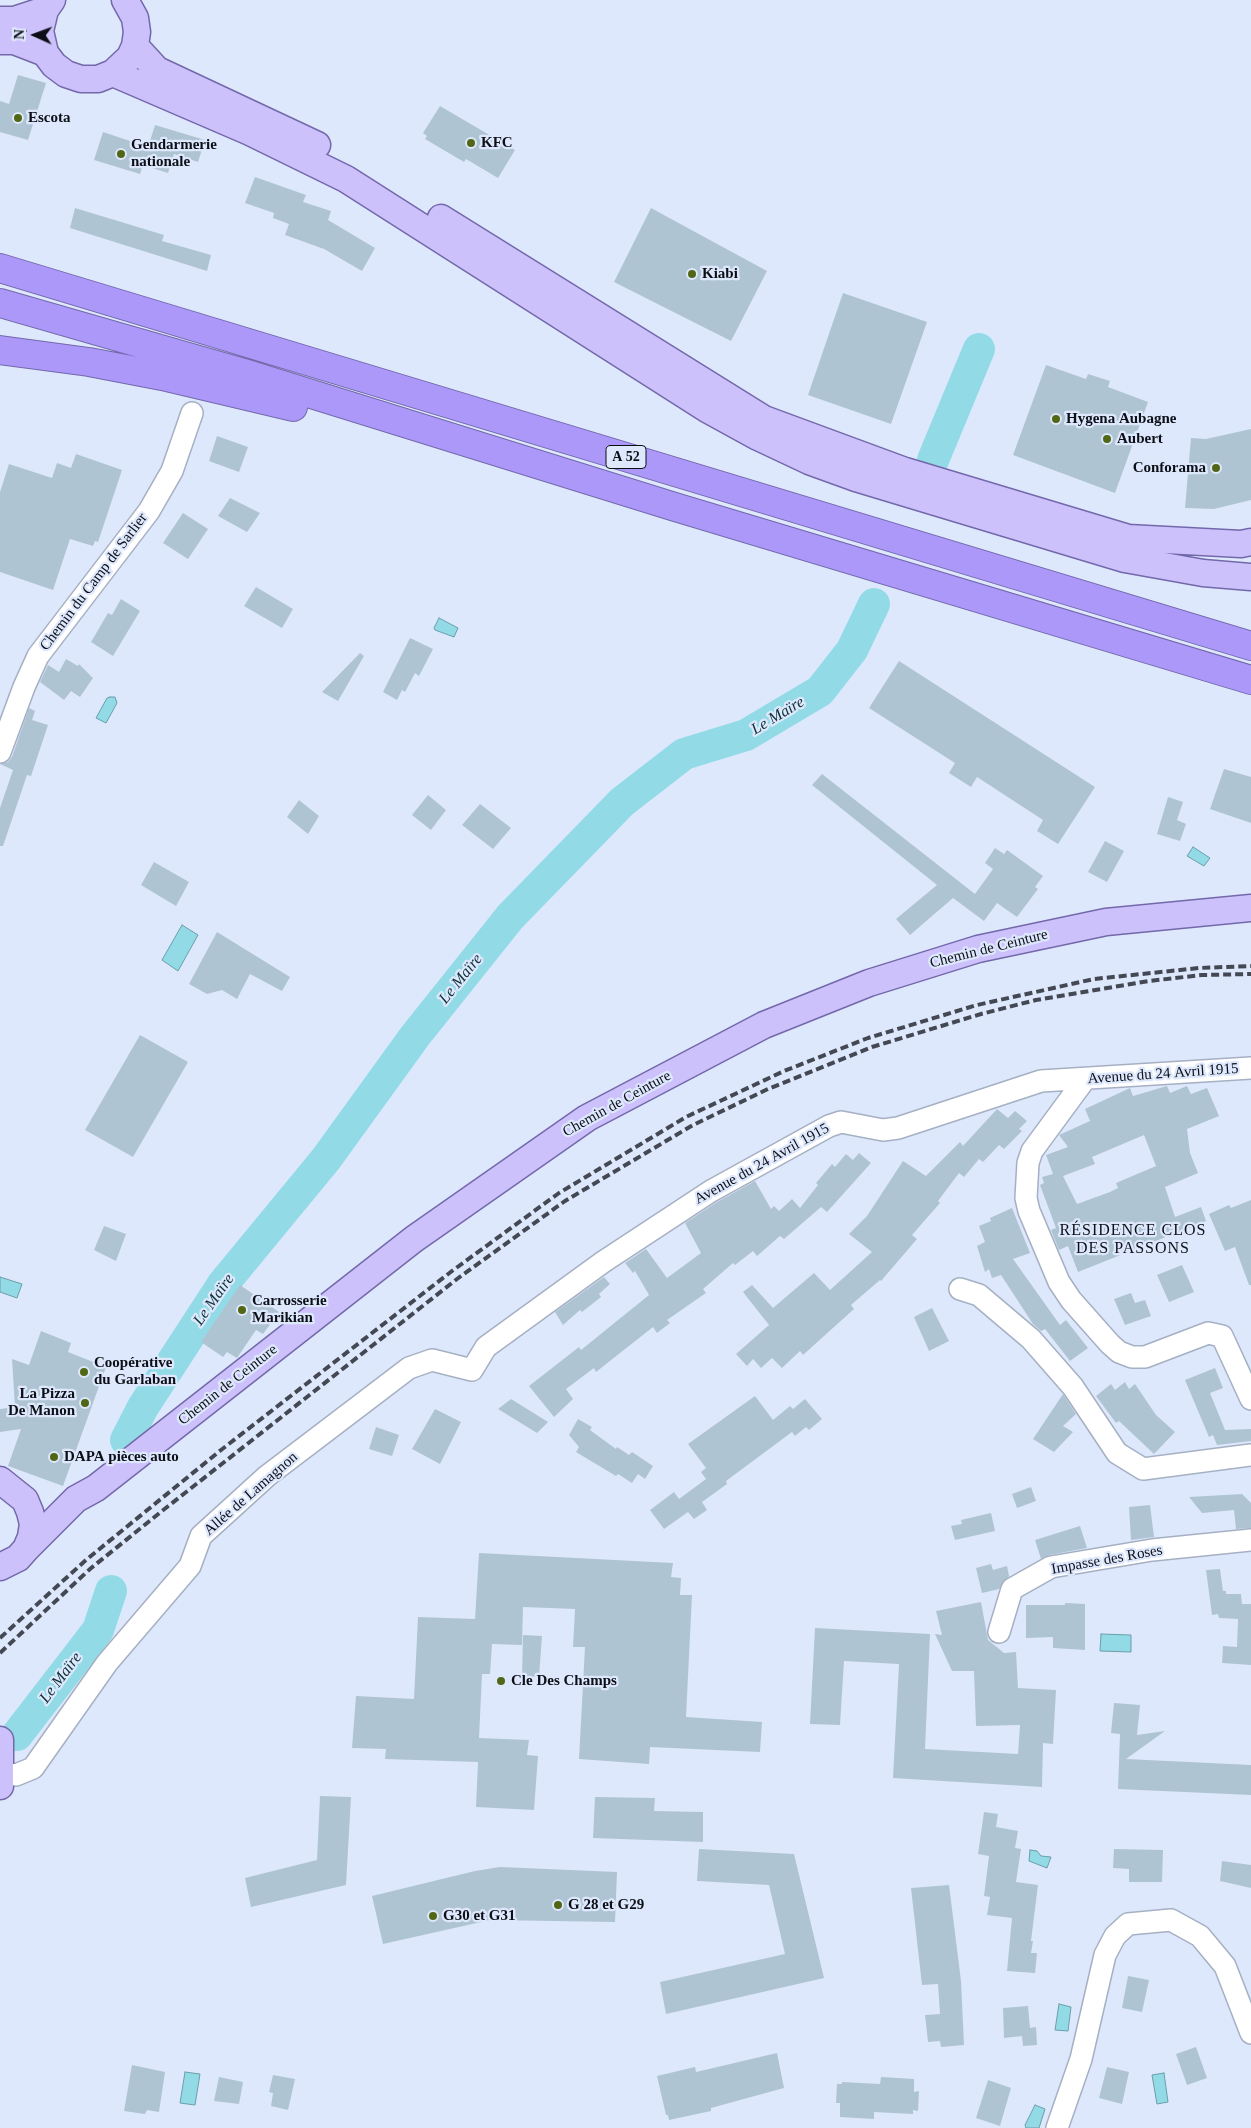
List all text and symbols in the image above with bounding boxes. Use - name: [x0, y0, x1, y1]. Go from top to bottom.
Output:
- north arrow: [10, 10, 60, 60]
- text: N: [12, 29, 27, 40]
- place label: Escota: [28, 109, 70, 127]
- marker: Escota: [12, 112, 24, 124]
- place label: KFC: [481, 134, 513, 152]
- place label: Gendarmerie nationale: [131, 136, 217, 171]
- marker: KFC: [465, 137, 477, 149]
- marker: Gendarmerie nationale: [115, 148, 127, 160]
- place label: Kiabi: [702, 265, 738, 283]
- marker: Kiabi: [686, 268, 698, 280]
- place label: Hygena Aubagne: [1066, 410, 1176, 428]
- marker: Hygena Aubagne: [1050, 413, 1062, 425]
- place label: Aubert: [1117, 430, 1163, 448]
- marker: Aubert: [1101, 433, 1113, 445]
- road number: A 52: [606, 446, 646, 468]
- place label: Conforama: [1133, 459, 1206, 477]
- marker: Conforama: [1210, 462, 1222, 474]
- street label: Chemin du Camp de Sarlier: [36, 510, 152, 654]
- water label: Le Maïre: [748, 693, 808, 739]
- street label: Chemin de Ceinture: [928, 926, 1050, 972]
- water label: Le Maïre: [435, 950, 487, 1008]
- street label: Avenue du 24 Avril 1915: [1087, 1060, 1239, 1088]
- street label: Chemin de Ceinture: [560, 1067, 674, 1141]
- street label: Avenue du 24 Avril 1915: [692, 1120, 832, 1208]
- district label: RÉSIDENCE CLOS DES PASSONS: [1058, 1221, 1208, 1259]
- water label: Le Maïre: [189, 1271, 239, 1329]
- place label: Carrosserie Marikian: [252, 1292, 327, 1327]
- marker: Carrosserie Marikian: [236, 1304, 248, 1316]
- street label: Chemin de Ceinture: [175, 1341, 281, 1429]
- place label: Coopérative du Garlaban: [94, 1354, 176, 1389]
- marker: Coopérative du Garlaban: [78, 1366, 90, 1378]
- place label: La Pizza De Manon: [8, 1385, 75, 1420]
- marker: La Pizza De Manon: [79, 1397, 91, 1409]
- place label: DAPA pièces auto: [64, 1448, 179, 1466]
- street label: Allée de Lamagnon: [200, 1448, 302, 1540]
- marker: DAPA pièces auto: [48, 1451, 60, 1463]
- street label: Impasse des Roses: [1050, 1541, 1164, 1579]
- water label: Le Maïre: [36, 1649, 86, 1707]
- place label: Cle Des Champs: [511, 1672, 617, 1690]
- marker: Cle Des Champs: [495, 1675, 507, 1687]
- place label: G 28 et G29: [568, 1896, 644, 1914]
- marker: G 28 et G29: [552, 1899, 564, 1911]
- place label: G30 et G31: [443, 1907, 515, 1925]
- marker: G30 et G31: [427, 1910, 439, 1922]

